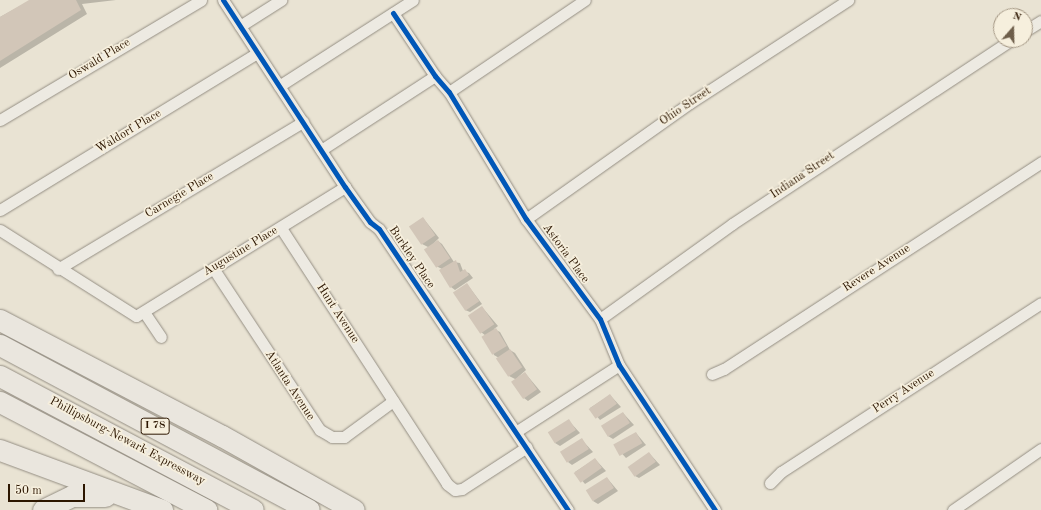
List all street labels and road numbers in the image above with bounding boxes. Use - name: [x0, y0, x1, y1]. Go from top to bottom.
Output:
- street label: Oswald Place: [67, 36, 133, 84]
- street label: Ohio Street: [657, 84, 715, 130]
- street label: Waldorf Place: [94, 107, 164, 157]
- street label: Indiana Street: [768, 149, 838, 203]
- street label: Carnegie Place: [143, 170, 217, 222]
- street label: Astoria Place: [539, 221, 591, 287]
- street label: Augustine Place: [201, 224, 281, 280]
- street label: Burkley Place: [385, 224, 437, 292]
- street label: Revere Avenue: [841, 242, 913, 296]
- street label: Hunt Avenue: [312, 282, 362, 346]
- street label: Atlanta Avenue: [261, 348, 317, 424]
- street label: Perry Avenue: [870, 367, 938, 417]
- street label: Phillipsburg-Newark Expressway: [47, 395, 207, 489]
- road number: I 78: [140, 417, 170, 435]

